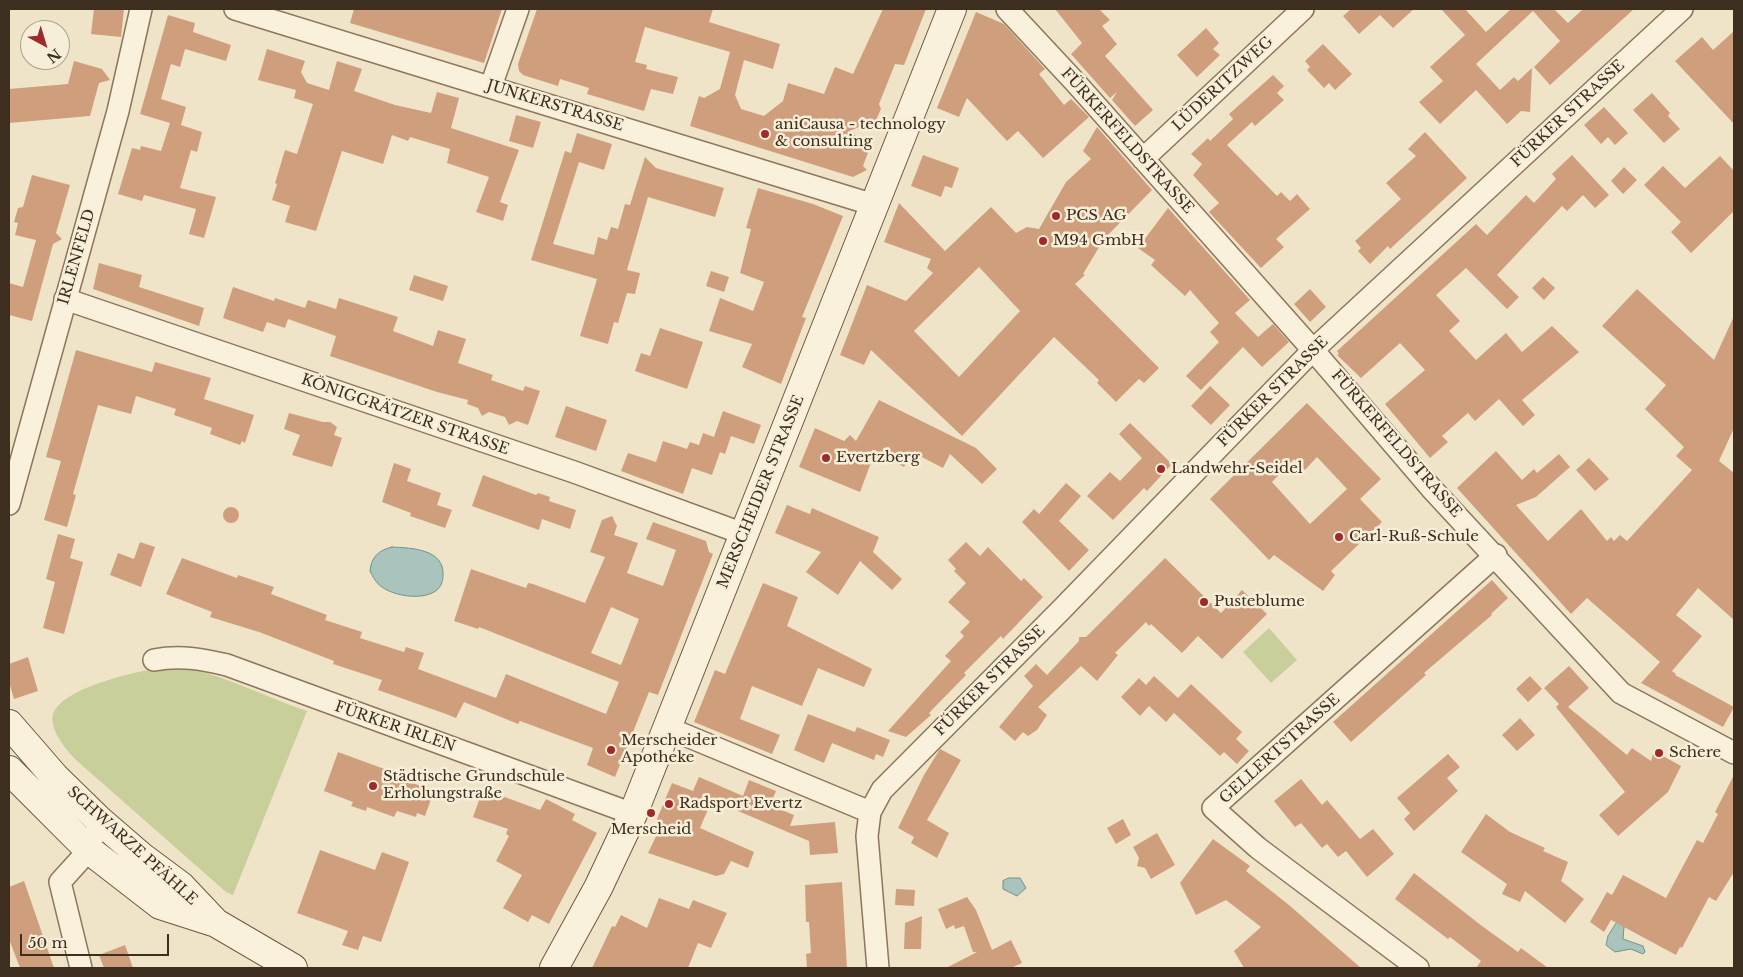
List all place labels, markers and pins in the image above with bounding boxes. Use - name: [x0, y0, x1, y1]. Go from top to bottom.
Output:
- place label: aniCausa - technology & consulting: [775, 116, 946, 151]
- marker: aniCausa - technology & consulting: [759, 128, 771, 140]
- place label: PCS AG: [1066, 207, 1127, 225]
- marker: PCS AG: [1050, 210, 1062, 222]
- place label: M94 GmbH: [1053, 232, 1145, 250]
- marker: M94 GmbH: [1037, 235, 1049, 247]
- place label: Evertzberg: [836, 449, 920, 467]
- marker: Evertzberg: [820, 452, 832, 464]
- place label: Landwehr-Seidel: [1171, 460, 1303, 478]
- marker: Landwehr-Seidel: [1155, 463, 1167, 475]
- place label: Carl-Ruß-Schule: [1349, 528, 1479, 546]
- marker: Carl-Ruß-Schule: [1333, 531, 1345, 543]
- place label: Pusteblume: [1214, 593, 1305, 611]
- marker: Pusteblume: [1198, 596, 1210, 608]
- place label: Merscheider Apotheke: [621, 732, 717, 767]
- marker: Merscheider Apotheke: [605, 744, 617, 756]
- place label: Schere: [1669, 744, 1721, 762]
- marker: Schere: [1653, 747, 1665, 759]
- place label: Städtische Grundschule Erholungstraße: [383, 768, 565, 803]
- marker: Städtische Grundschule Erholungstraße: [367, 780, 379, 792]
- place label: Radsport Evertz: [679, 795, 802, 813]
- marker: Radsport Evertz: [663, 798, 675, 810]
- marker: Merscheid: [645, 807, 657, 819]
- place label: Merscheid: [611, 821, 691, 839]

